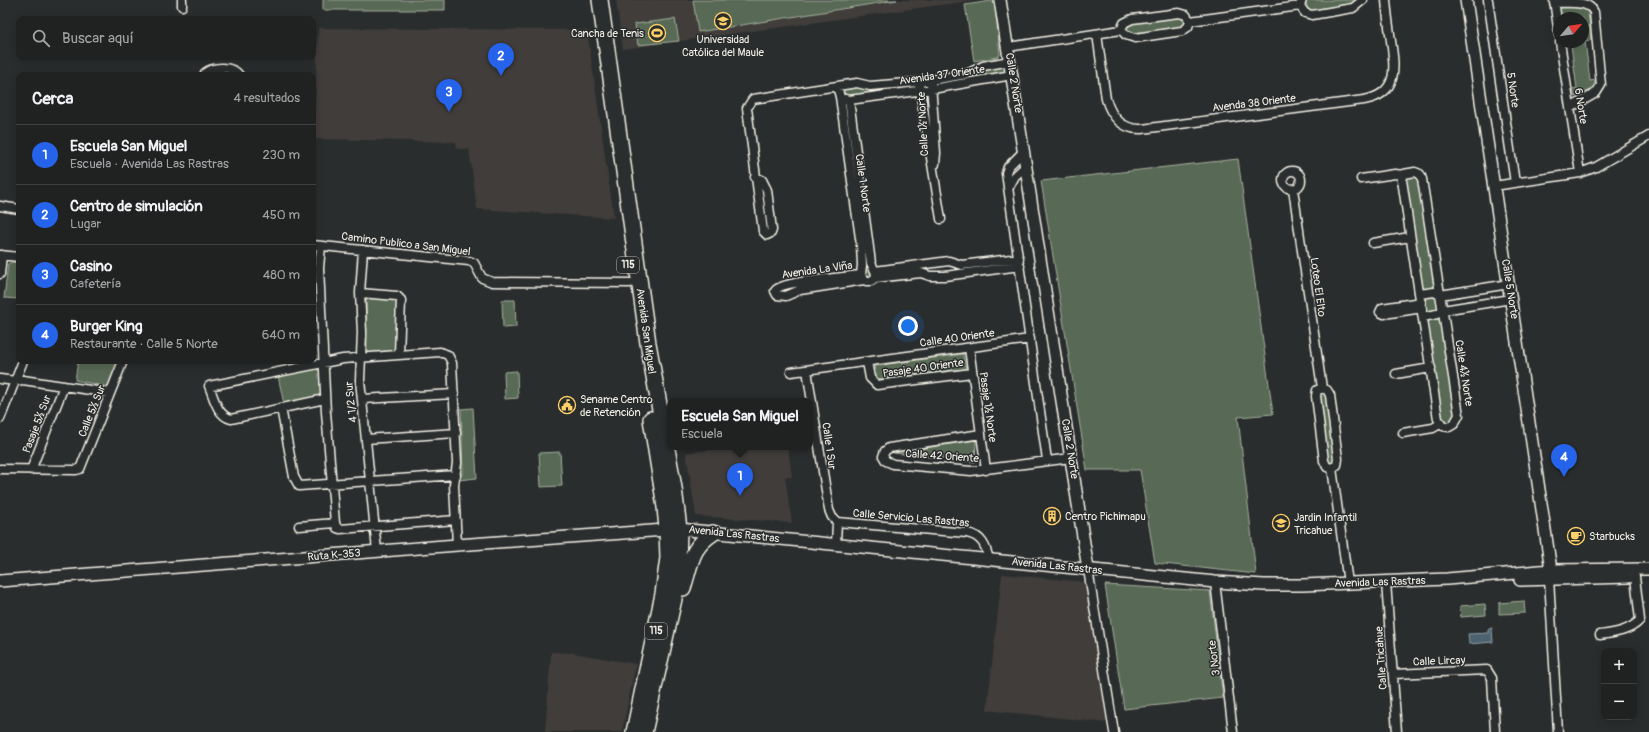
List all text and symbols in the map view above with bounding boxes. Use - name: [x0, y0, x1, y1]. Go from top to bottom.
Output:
- school or university icon: Universidad Católica del Maule: [713, 11, 733, 31]
- north arrow: [1553, 12, 1589, 48]
- search box: [16, 16, 316, 60]
- sports icon: Cancha de Tenis: [647, 23, 667, 43]
- icon: search: [30, 27, 52, 49]
- place label: Cancha de Tenis: [571, 27, 644, 40]
- text: Buscar aquí: [62, 29, 134, 48]
- place label: Universidad Católica del Maule: [682, 33, 765, 59]
- pin: 2: [488, 43, 514, 76]
- street label: Calle 2 Norte: [1003, 52, 1025, 115]
- street label: Avenida 37 Oriente: [898, 62, 986, 87]
- street label: 5 Norte: [1504, 72, 1522, 109]
- pin: 3: [436, 79, 462, 112]
- street label: 6 Norte: [1572, 87, 1590, 125]
- text: Cerca: [32, 88, 73, 109]
- text: 4 resultados: [233, 90, 300, 106]
- street label: Calle 1½ Norte: [915, 91, 931, 157]
- street label: Avenda 38 Oriente: [1212, 91, 1297, 115]
- text: Escuela San Miguel: [70, 137, 187, 156]
- text: 1: [42, 147, 48, 163]
- text: 230 m: [263, 147, 300, 163]
- street label: Calle 1 Norte: [852, 153, 874, 214]
- text: Escuela · Avenida Las Rastras: [70, 156, 229, 172]
- text: Centro de simulación: [70, 197, 203, 216]
- text: 2: [41, 207, 49, 223]
- text: 450 m: [262, 207, 300, 223]
- text: Lugar: [70, 216, 101, 232]
- street label: Camino Publico a San Miguel: [341, 230, 471, 258]
- text: Casino: [70, 257, 112, 276]
- road number: 115: [617, 257, 639, 273]
- street label: Loteo El Elto: [1307, 257, 1329, 318]
- street label: Calle 5 Norte: [1499, 258, 1521, 320]
- street label: Avenida La Viña: [781, 259, 853, 281]
- text: 3: [41, 267, 49, 283]
- text: 480 m: [263, 267, 300, 283]
- text: Cafetería: [70, 276, 121, 292]
- street label: Avenida San Miguel: [634, 287, 658, 375]
- your location: [898, 316, 918, 336]
- text: Burger King: [70, 317, 143, 336]
- street label: Calle 40 Oriente: [919, 326, 996, 350]
- text: 4: [41, 327, 49, 343]
- text: 640 m: [262, 327, 300, 343]
- text: Restaurante · Calle 5 Norte: [70, 336, 218, 352]
- street label: Calle 4½ Norte: [1452, 339, 1476, 408]
- street label: Pasaje 40 Oriente: [882, 356, 965, 380]
- street label: Pasaje 1½ Norte: [977, 371, 999, 444]
- street label: 4 1/2 Sur: [342, 381, 360, 423]
- street label: Calle 5½ Sur: [76, 383, 108, 439]
- street label: Pasaje 5½ Sur: [20, 393, 54, 455]
- place label: Sename Centro de Retención: [580, 393, 653, 419]
- public building icon: Sename Centro de Retención: [557, 395, 577, 415]
- popup: [667, 398, 813, 450]
- text: Escuela San Miguel: [681, 407, 799, 426]
- street label: Calle 2 Norte: [1059, 418, 1081, 481]
- street label: Calle 1 Sur: [819, 422, 839, 470]
- text: Escuela: [681, 426, 723, 442]
- pin: 4: [1551, 444, 1577, 477]
- street label: Calle 42 Oriente: [905, 447, 980, 465]
- pin: 1: [727, 463, 753, 496]
- street label: Calle Servicio Las Rastras: [852, 506, 970, 530]
- building icon: Centro Pichimapu: [1042, 506, 1062, 526]
- place label: Centro Pichimapu: [1065, 510, 1146, 523]
- place label: Jardin Infantil Tricahue: [1294, 511, 1357, 537]
- school or university icon: Jardin Infantil Tricahue: [1271, 513, 1291, 533]
- street label: Avenida Las Rastras: [688, 523, 780, 545]
- cafe icon: Starbucks: [1566, 526, 1586, 546]
- place label: Starbucks: [1589, 530, 1635, 543]
- street label: Ruta K-353: [307, 546, 361, 564]
- street label: Avenida Las Rastras: [1011, 555, 1103, 577]
- street label: Avenida Las Rastras: [1334, 574, 1426, 590]
- road number: 115: [645, 623, 667, 639]
- street label: Calle Tricahue: [1372, 625, 1390, 690]
- street label: 3 Norte: [1205, 639, 1223, 676]
- map controls: [1601, 648, 1637, 720]
- button: +: [1601, 648, 1637, 684]
- street label: Calle Lircay: [1413, 654, 1466, 668]
- button: −: [1601, 684, 1637, 720]

